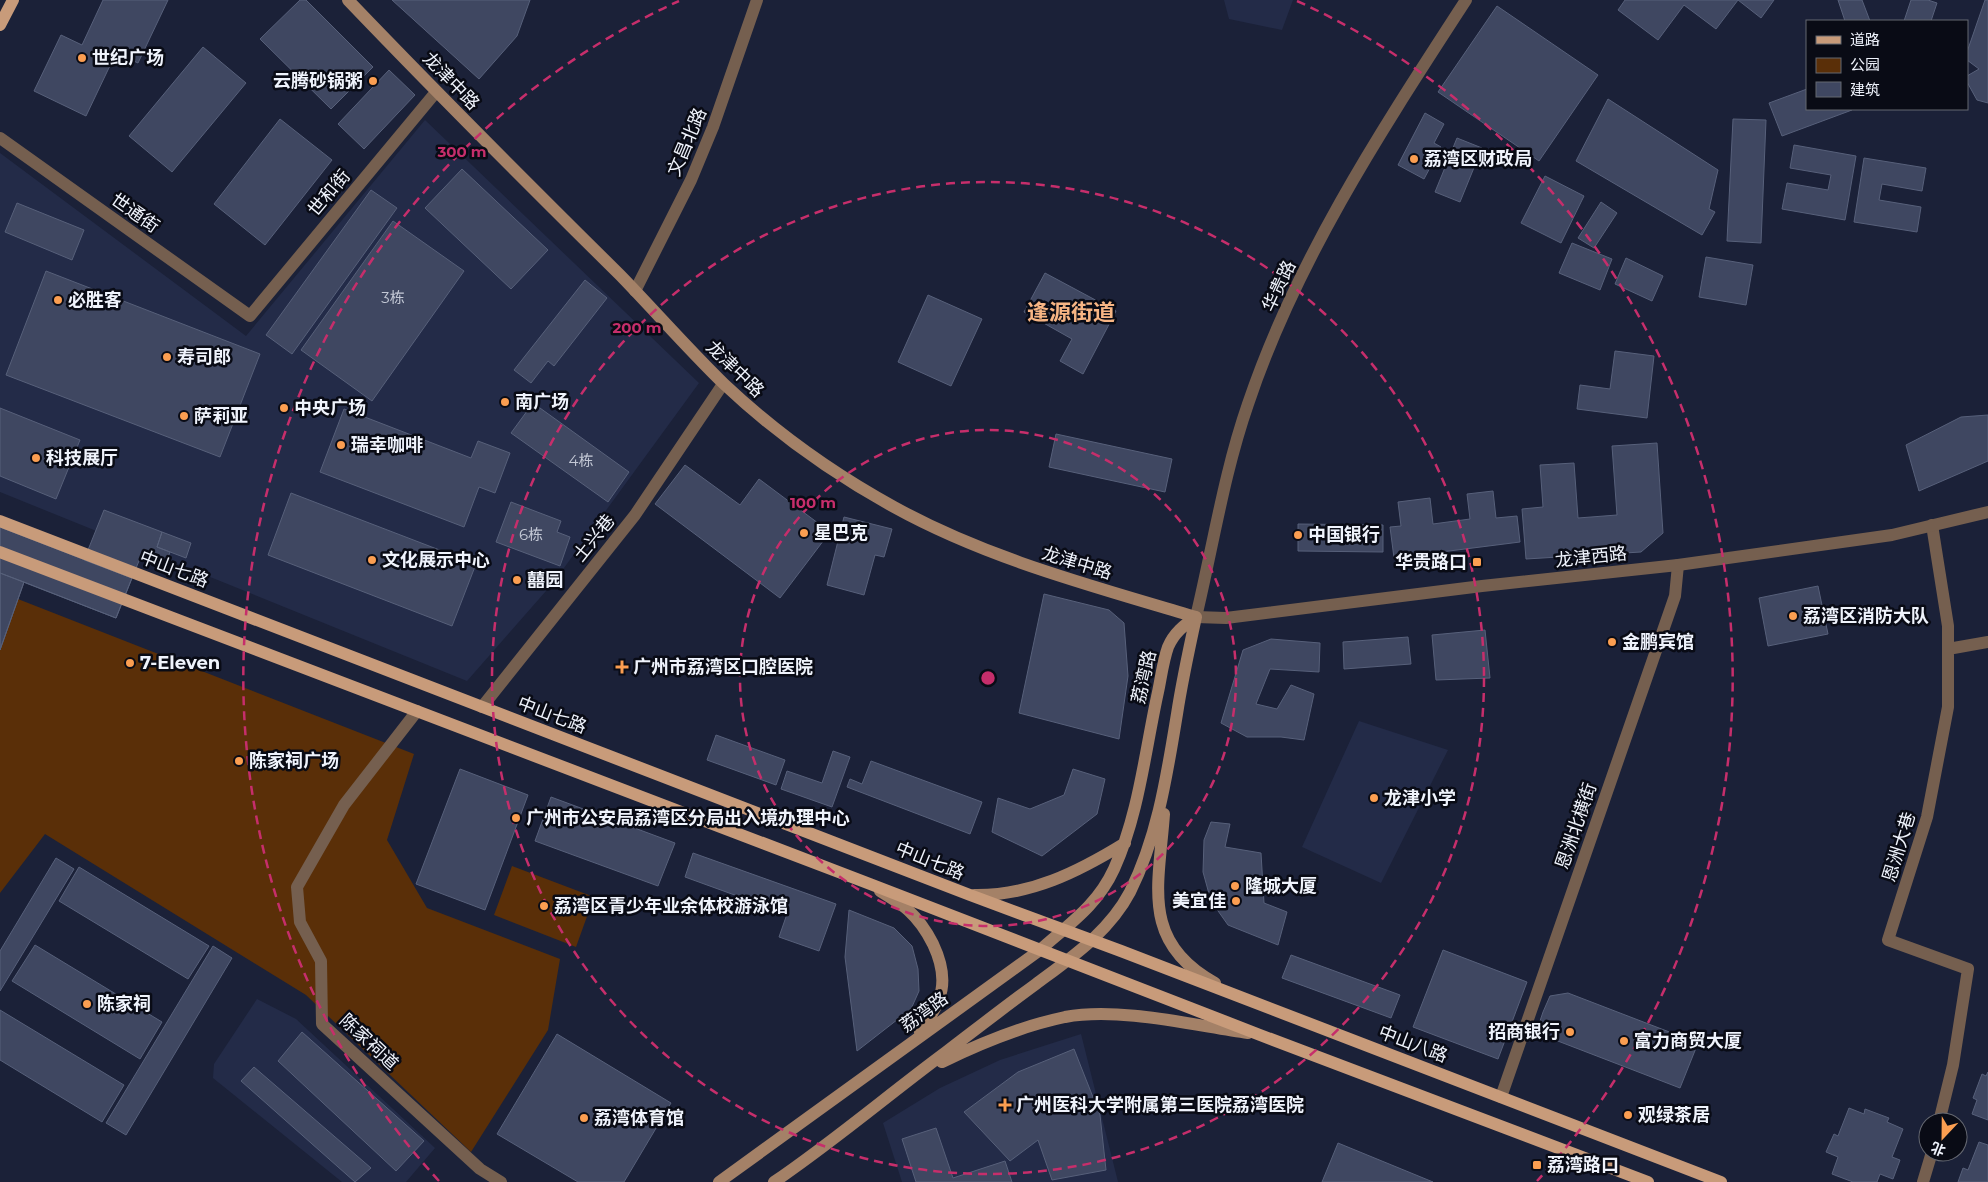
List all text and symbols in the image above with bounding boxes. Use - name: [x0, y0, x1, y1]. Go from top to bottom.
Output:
- legend: [1806, 20, 1968, 110]
- text: 道路: [1850, 30, 1880, 49]
- place label: 世纪广场: [92, 47, 164, 69]
- street label: 龙津中路: [418, 47, 484, 115]
- marker: 世纪广场: [76, 52, 88, 64]
- text: 公园: [1850, 55, 1880, 74]
- place label: 云腾砂锅粥: [273, 70, 363, 92]
- marker: 云腾砂锅粥: [367, 75, 379, 87]
- text: 建筑: [1850, 80, 1880, 99]
- street label: 文昌北路: [663, 105, 711, 179]
- text: 300 m: [436, 142, 487, 161]
- place label: 荔湾区财政局: [1424, 148, 1532, 170]
- marker: 荔湾区财政局: [1408, 153, 1420, 165]
- street label: 世和街: [303, 165, 355, 221]
- street label: 世通街: [107, 189, 163, 237]
- street label: 华贵路: [1258, 257, 1300, 315]
- house number: 3栋: [381, 288, 405, 307]
- place label: 必胜客: [68, 289, 122, 311]
- marker: 必胜客: [52, 294, 64, 306]
- district label: 逢源街道: [1027, 299, 1115, 326]
- text: 200 m: [612, 318, 662, 337]
- street label: 龙津中路: [701, 336, 769, 402]
- place label: 寿司郎: [177, 346, 231, 368]
- marker: 寿司郎: [161, 351, 173, 363]
- place label: 南广场: [515, 391, 569, 413]
- marker: 南广场: [499, 396, 511, 408]
- place label: 中央广场: [294, 397, 366, 419]
- marker: 中央广场: [278, 402, 290, 414]
- place label: 萨莉亚: [194, 405, 248, 427]
- marker: 萨莉亚: [178, 410, 190, 422]
- place label: 瑞幸咖啡: [351, 434, 423, 456]
- marker: 瑞幸咖啡: [335, 439, 347, 451]
- place label: 科技展厅: [46, 447, 118, 469]
- house number: 4栋: [569, 451, 593, 470]
- marker: 科技展厅: [30, 452, 42, 464]
- text: 100 m: [790, 493, 836, 512]
- street label: 土兴巷: [568, 510, 620, 566]
- place label: 星巴克: [814, 522, 868, 544]
- place label: 中国银行: [1308, 524, 1380, 546]
- house number: 6栋: [519, 525, 543, 544]
- marker: 星巴克: [798, 527, 810, 539]
- marker: 中国银行: [1292, 529, 1304, 541]
- street label: 龙津中路: [1039, 542, 1115, 584]
- street label: 龙津西路: [1554, 542, 1628, 572]
- street label: 中山七路: [136, 546, 212, 592]
- place label: 文化展示中心: [382, 549, 490, 571]
- place label: 华贵路口: [1395, 551, 1467, 573]
- marker: 文化展示中心: [366, 554, 378, 566]
- marker: 华贵路口: [1471, 556, 1483, 568]
- place label: 囍园: [527, 569, 563, 591]
- marker: 囍园: [511, 574, 523, 586]
- place label: 荔湾区消防大队: [1803, 605, 1929, 627]
- marker: 荔湾区消防大队: [1787, 610, 1799, 622]
- place label: 金鹏宾馆: [1622, 631, 1694, 653]
- marker: 金鹏宾馆: [1606, 636, 1618, 648]
- street label: 荔湾路: [1127, 648, 1161, 706]
- place label: 7-Eleven: [140, 652, 220, 674]
- place label: 广州市荔湾区口腔医院: [633, 656, 813, 678]
- marker: 7-Eleven: [124, 657, 136, 669]
- marker: 广州市荔湾区口腔医院: [615, 660, 629, 674]
- centre of rings: [979, 669, 997, 687]
- street label: 中山七路: [514, 692, 590, 738]
- place label: 陈家祠广场: [249, 750, 339, 772]
- marker: 陈家祠广场: [233, 755, 245, 767]
- street label: 恩洲北横街: [1551, 780, 1601, 872]
- place label: 龙津小学: [1384, 787, 1456, 809]
- marker: 龙津小学: [1368, 792, 1380, 804]
- place label: 广州市公安局荔湾区分局出入境办理中心: [526, 807, 850, 829]
- street label: 恩洲大巷: [1878, 809, 1920, 885]
- marker: 广州市公安局荔湾区分局出入境办理中心: [510, 812, 522, 824]
- street label: 中山七路: [893, 837, 967, 885]
- place label: 隆城大厦: [1245, 875, 1317, 897]
- marker: 隆城大厦: [1229, 880, 1241, 892]
- place label: 美宜佳: [1172, 890, 1226, 912]
- place label: 荔湾区青少年业余体校游泳馆: [554, 895, 788, 917]
- marker: 美宜佳: [1230, 895, 1242, 907]
- marker: 荔湾区青少年业余体校游泳馆: [538, 900, 550, 912]
- street label: 荔湾路: [896, 987, 952, 1037]
- place label: 陈家祠: [97, 993, 151, 1015]
- marker: 陈家祠: [81, 998, 93, 1010]
- street label: 陈家祠道: [335, 1009, 403, 1075]
- street label: 中山八路: [1375, 1021, 1451, 1067]
- place label: 招商银行: [1488, 1021, 1560, 1043]
- marker: 招商银行: [1564, 1026, 1576, 1038]
- place label: 富力商贸大厦: [1634, 1030, 1742, 1052]
- marker: 富力商贸大厦: [1618, 1035, 1630, 1047]
- place label: 广州医科大学附属第三医院荔湾医院: [1016, 1094, 1304, 1116]
- marker: 广州医科大学附属第三医院荔湾医院: [998, 1098, 1012, 1112]
- place label: 观绿茶居: [1638, 1104, 1710, 1126]
- place label: 荔湾体育馆: [594, 1107, 684, 1129]
- marker: 观绿茶居: [1622, 1109, 1634, 1121]
- marker: 荔湾体育馆: [578, 1112, 590, 1124]
- north arrow: [1918, 1112, 1968, 1162]
- text: 北: [1928, 1138, 1948, 1160]
- place label: 荔湾路口: [1547, 1154, 1619, 1176]
- marker: 荔湾路口: [1531, 1159, 1543, 1171]

